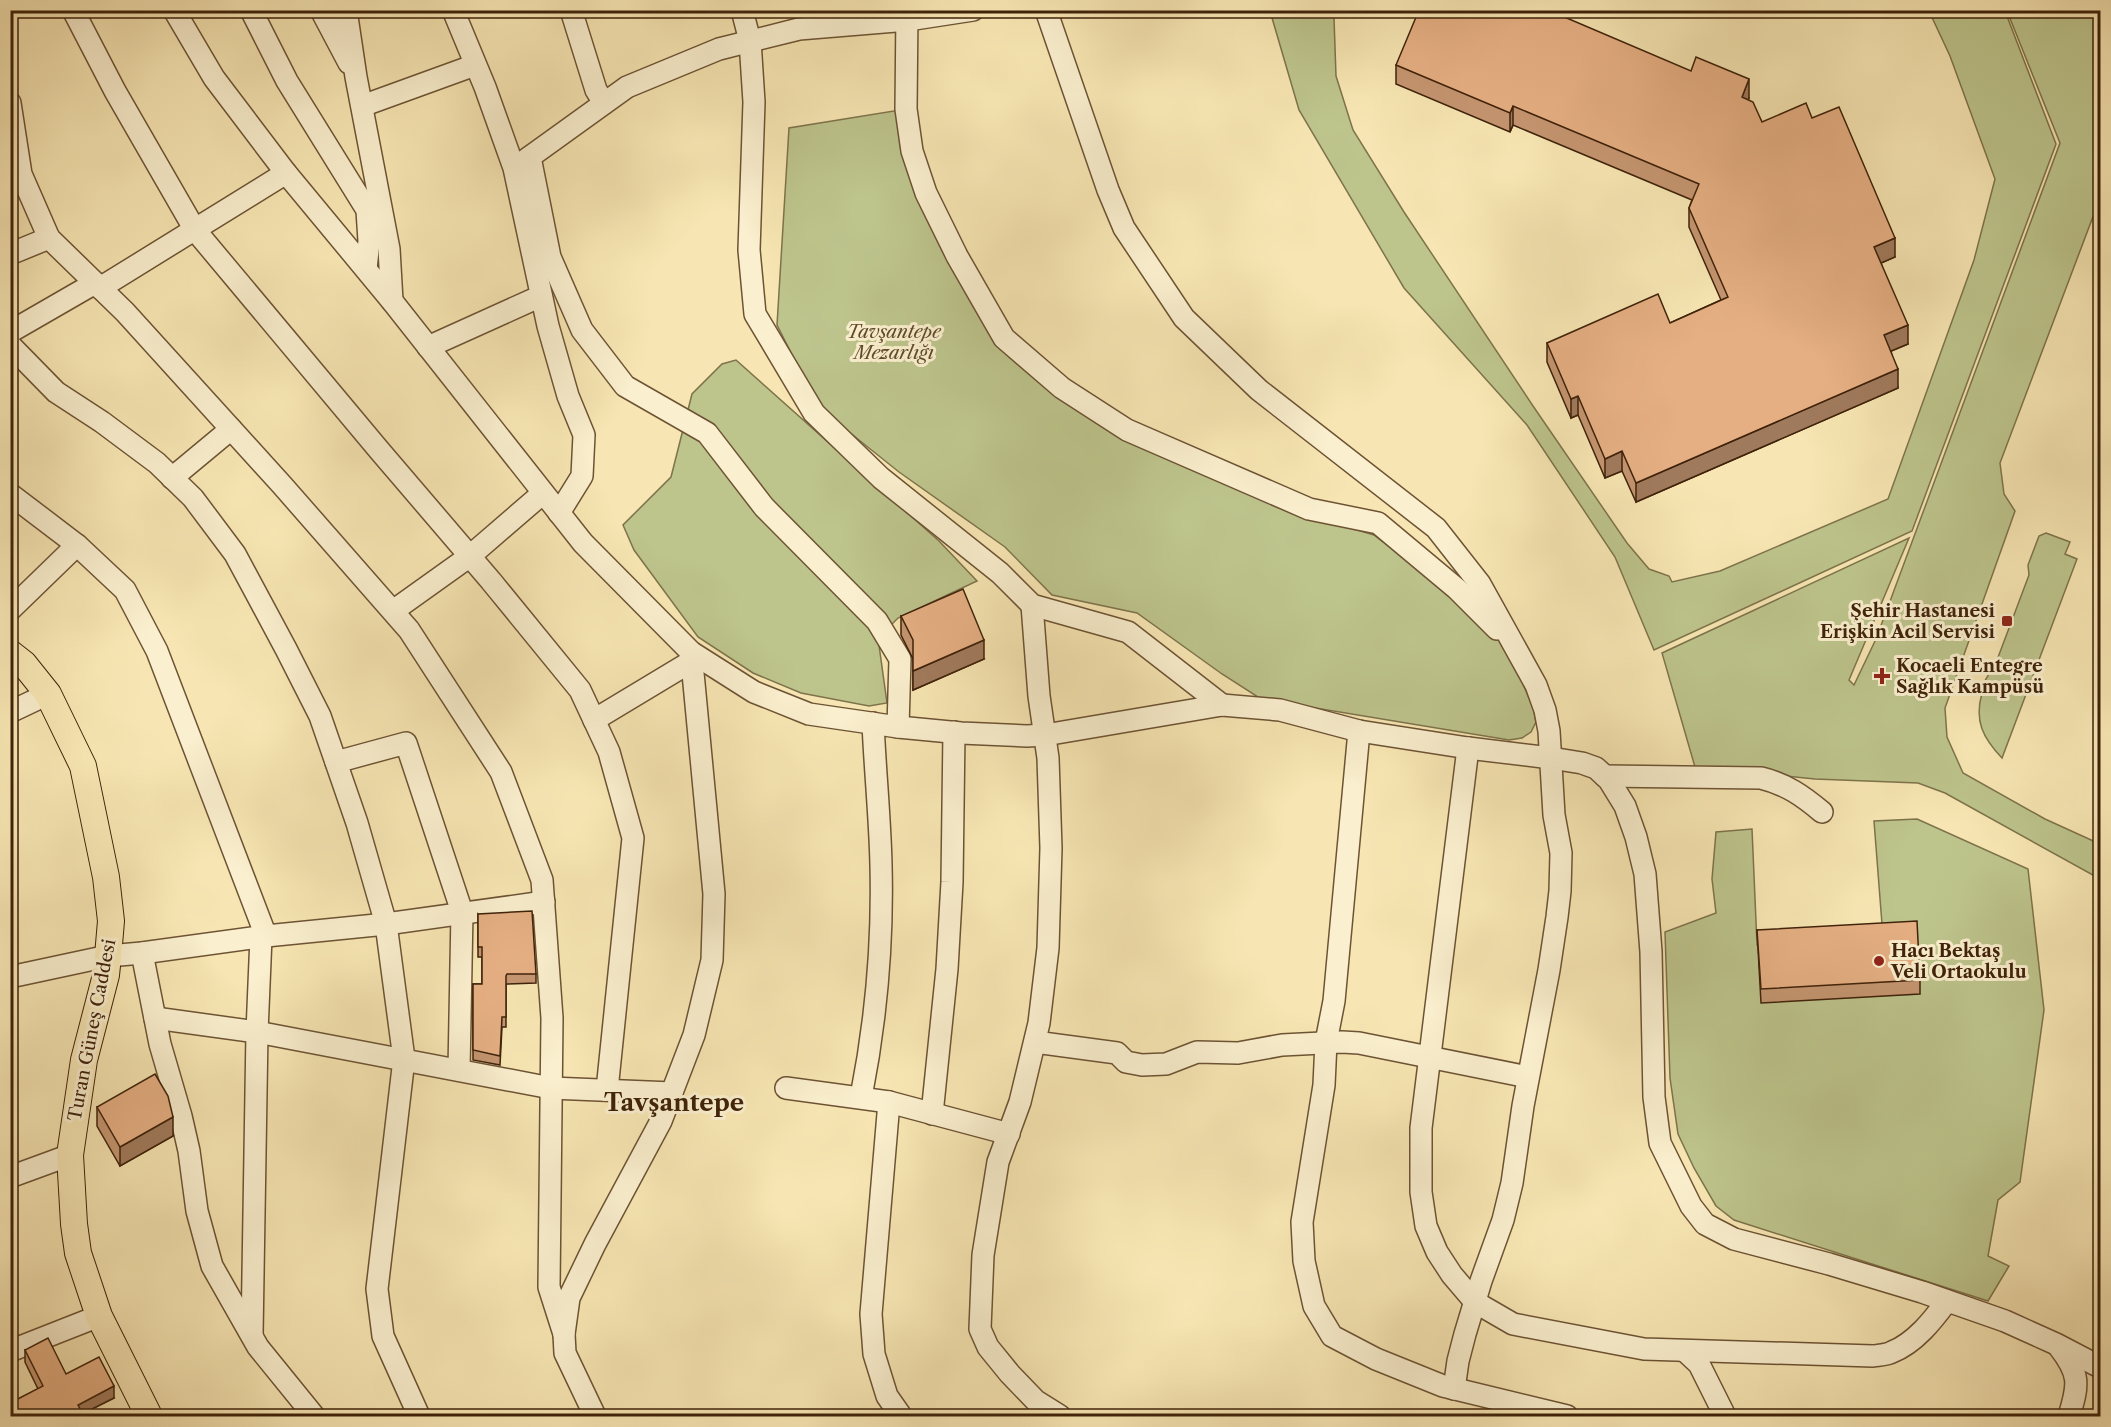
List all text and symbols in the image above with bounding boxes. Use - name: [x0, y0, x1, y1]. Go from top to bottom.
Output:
- park label: Tavşantepe Mezarlığı: [847, 321, 942, 364]
- place label: Şehir Hastanesi Erişkin Acil Servisi: [1820, 600, 1996, 643]
- marker: Şehir Hastanesi Erişkin Acil Servisi: [2000, 614, 2014, 628]
- place label: Kocaeli Entegre Sağlık Kampüsü: [1896, 655, 2044, 698]
- marker: Kocaeli Entegre Sağlık Kampüsü: [1873, 667, 1891, 685]
- street label: Turan Güneş Caddesi: [64, 937, 121, 1123]
- place label: Hacı Bektaş Veli Ortaokulu: [1890, 940, 2027, 983]
- marker: Hacı Bektaş Veli Ortaokulu: [1872, 954, 1886, 968]
- district label: Tavşantepe: [604, 1088, 744, 1117]

